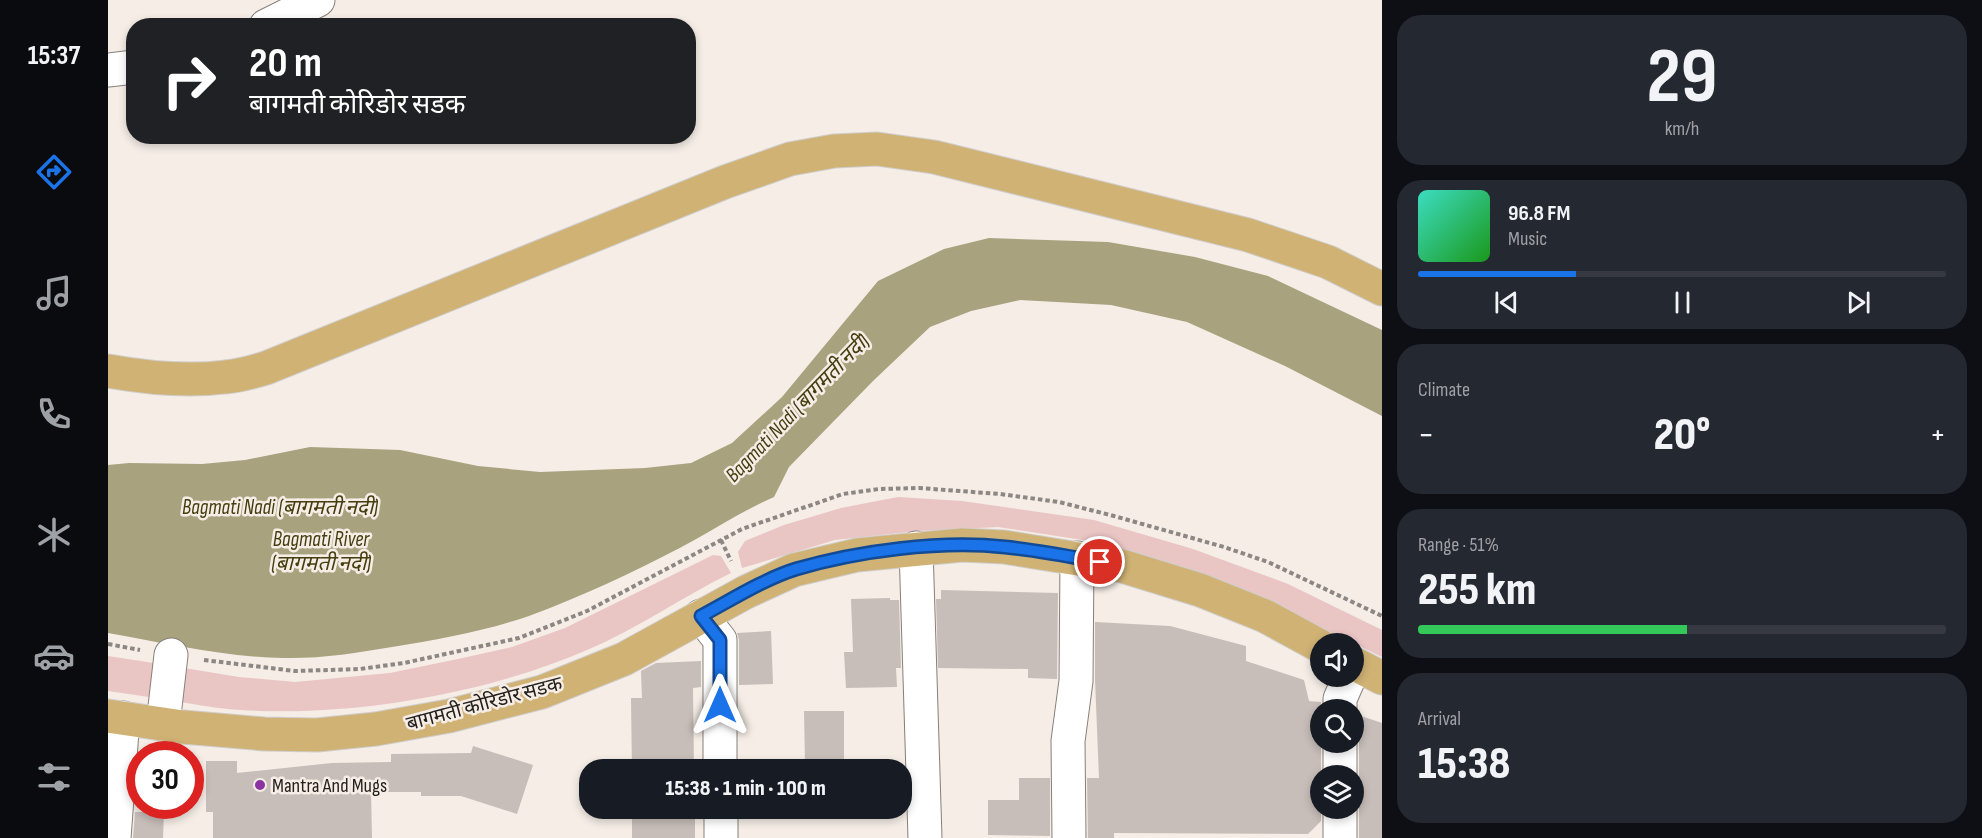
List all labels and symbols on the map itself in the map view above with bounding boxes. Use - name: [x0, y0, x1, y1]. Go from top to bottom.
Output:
- water label: Bagmati Nadi (बागमती नदी): [720, 329, 875, 487]
- water label: Bagmati Nadi (बागमती नदी): [182, 495, 378, 520]
- water label: Bagmati River (बागमती नदी): [271, 527, 371, 576]
- pin: [1074, 536, 1125, 587]
- street label: बागमती कोरिडोर सडक: [403, 671, 565, 736]
- position arrow: [688, 673, 752, 737]
- speed limit sign: 30: [126, 741, 204, 819]
- place label: Mantra And Mugs: [272, 774, 387, 798]
- marker: Mantra And Mugs: [253, 778, 267, 792]

